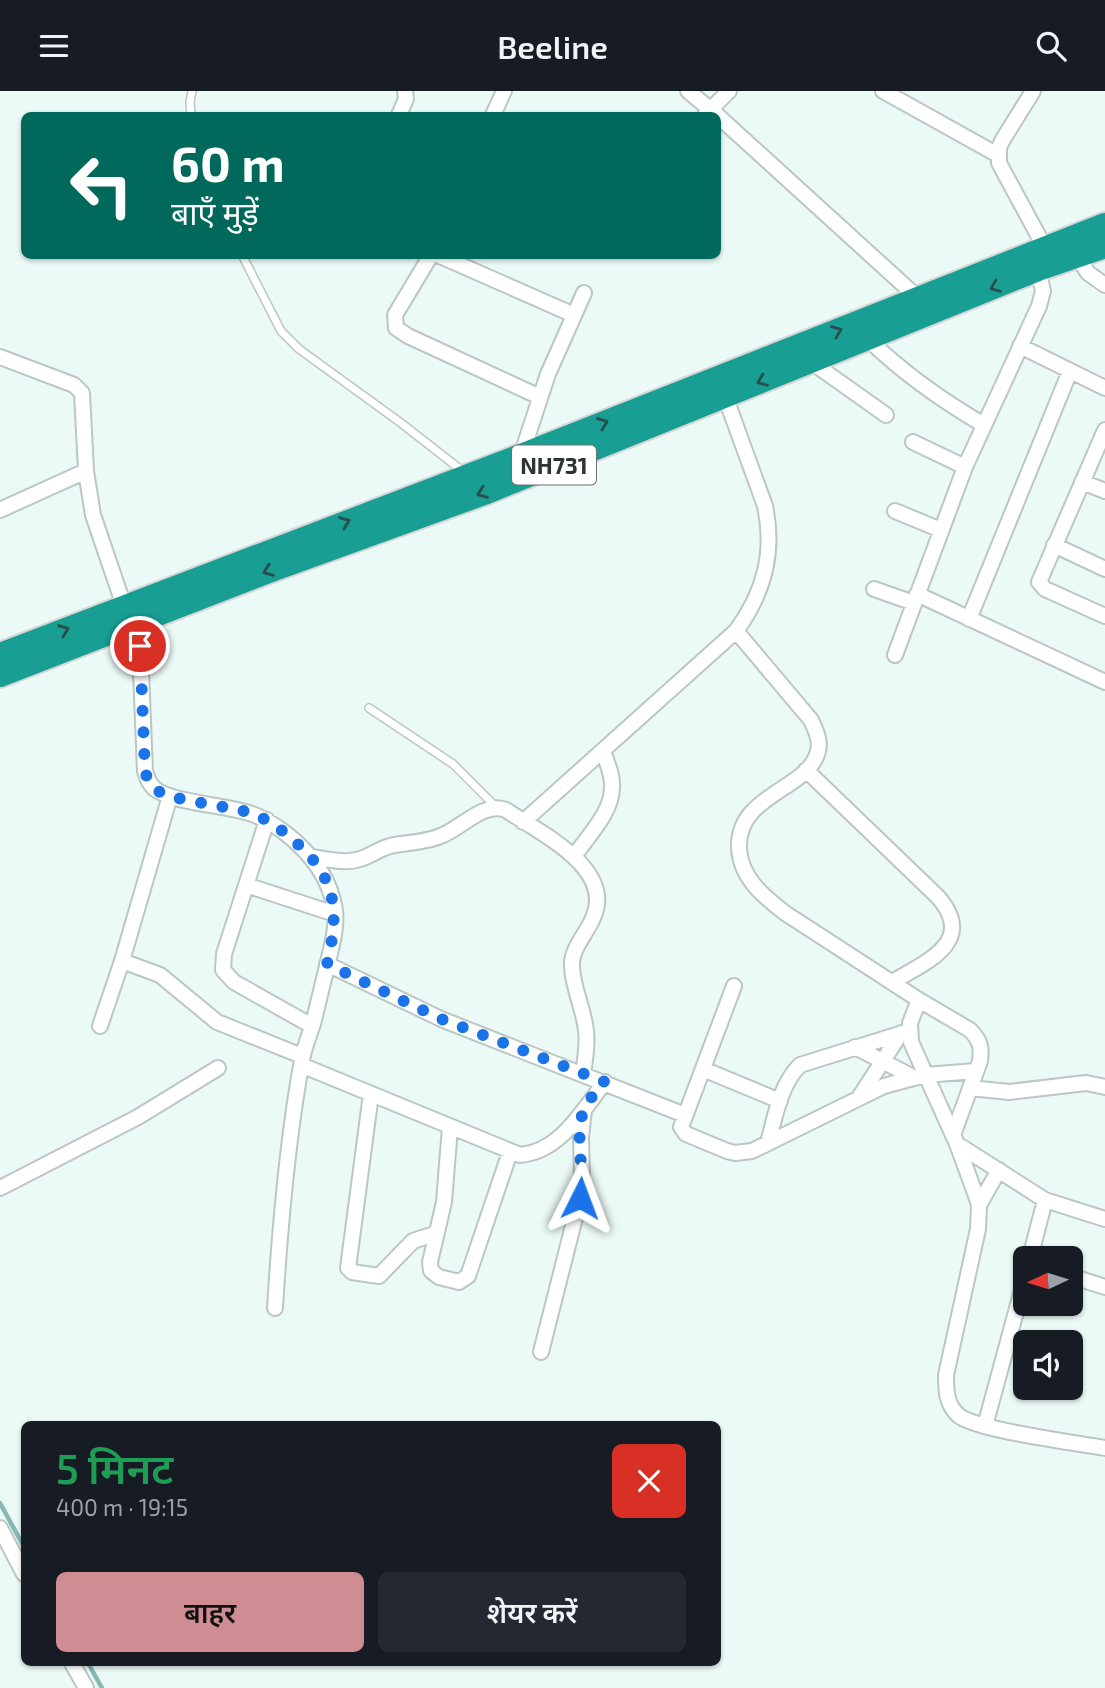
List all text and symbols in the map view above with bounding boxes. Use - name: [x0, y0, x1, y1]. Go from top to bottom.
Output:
- icon: menu: [35, 27, 73, 65]
- text: Beeline: [497, 27, 608, 65]
- icon: search: [1032, 27, 1070, 65]
- text: 60 m: [171, 133, 285, 192]
- icon: left: [56, 140, 147, 231]
- text: बाएँ मुड़ें: [171, 193, 259, 231]
- one-way arrow: [990, 279, 1003, 293]
- one-way arrow: [831, 325, 843, 339]
- one-way arrow: [756, 373, 769, 387]
- one-way arrow: [596, 418, 608, 432]
- road number: NH731: [512, 445, 596, 485]
- one-way arrow: [477, 485, 489, 499]
- one-way arrow: [338, 517, 350, 531]
- one-way arrow: [263, 563, 275, 577]
- pin: [110, 616, 170, 676]
- one-way arrow: [57, 624, 69, 638]
- icon: arrive: [121, 627, 159, 665]
- position arrow: [543, 1161, 617, 1235]
- north arrow: [1013, 1246, 1083, 1316]
- map controls: [1013, 1246, 1083, 1400]
- button: sound: [1013, 1330, 1083, 1400]
- text: 5 मिनट: [56, 1442, 173, 1492]
- button: close: [612, 1444, 686, 1518]
- text: 400 m · 19:15: [56, 1493, 188, 1521]
- button: बाहर: [56, 1572, 364, 1652]
- button: शेयर करें: [378, 1572, 686, 1652]

